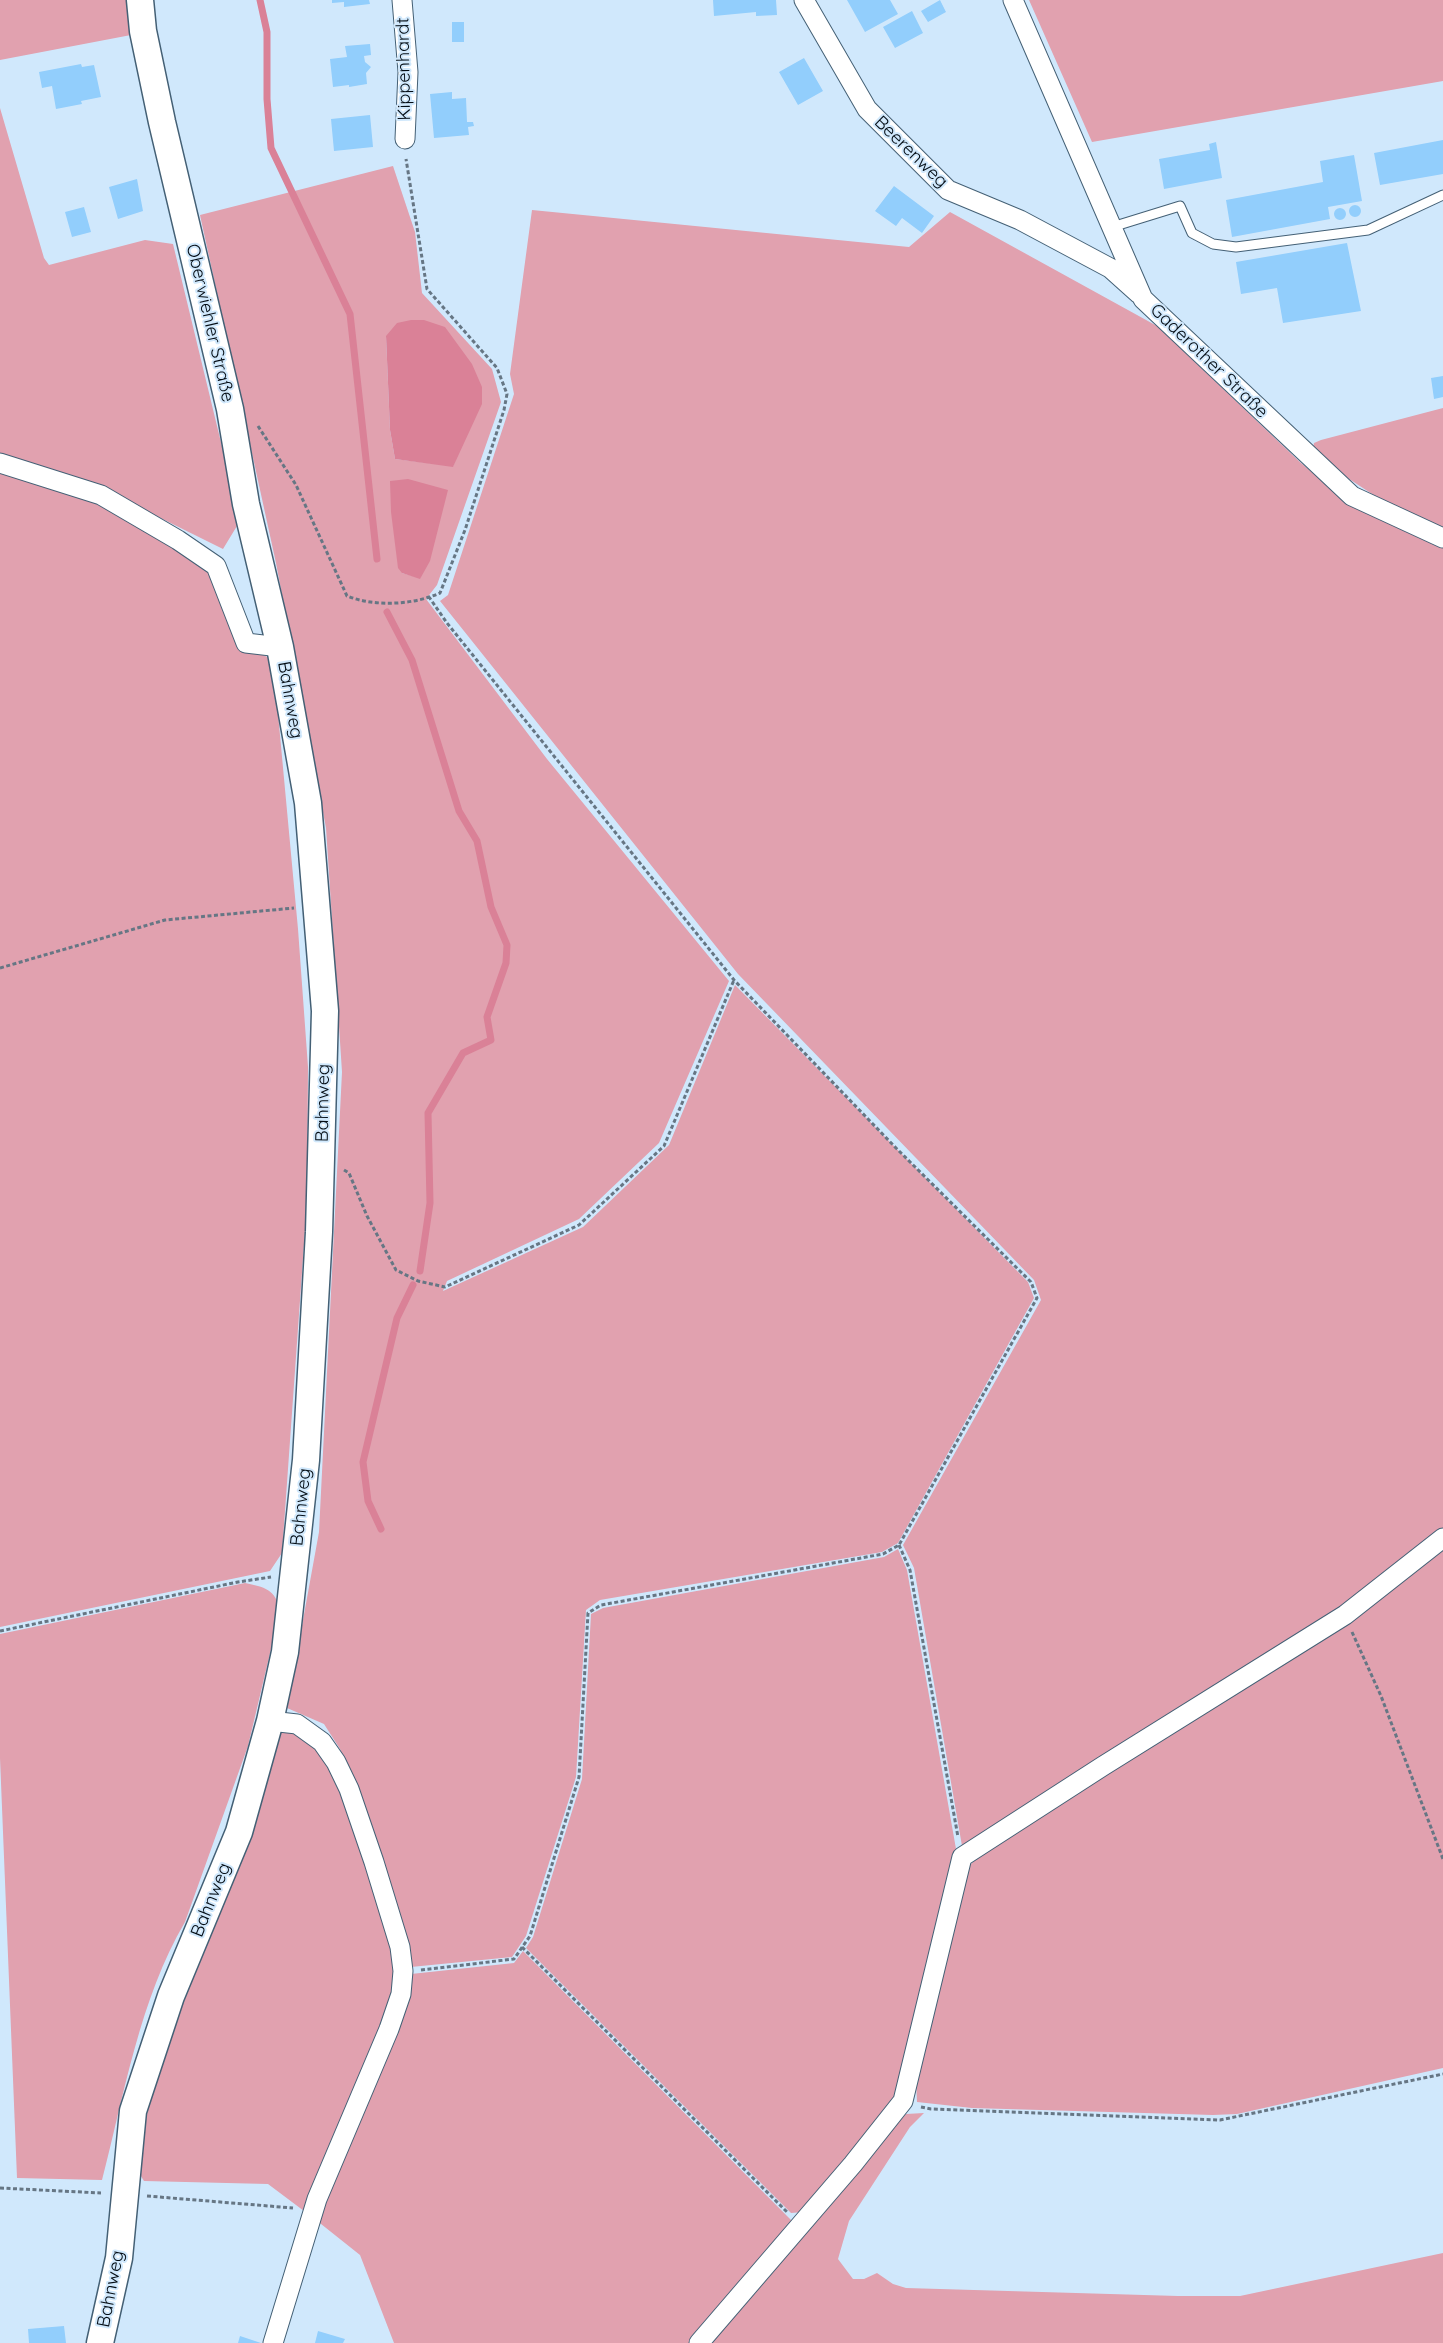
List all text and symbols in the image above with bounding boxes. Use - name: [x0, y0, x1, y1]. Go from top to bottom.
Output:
- street label: Kippenhardt: [392, 17, 416, 121]
- street label: Beerenweg: [870, 112, 952, 192]
- street label: Oberwiehler Straße: [181, 242, 239, 404]
- street label: Gaderother Straße: [1146, 299, 1272, 423]
- street label: Bahnweg: [273, 660, 307, 740]
- street label: Bahnweg: [312, 1064, 334, 1142]
- street label: Bahnweg: [286, 1467, 316, 1547]
- street label: Bahnweg: [186, 1860, 236, 1940]
- street label: Bahnweg: [93, 2249, 129, 2329]

